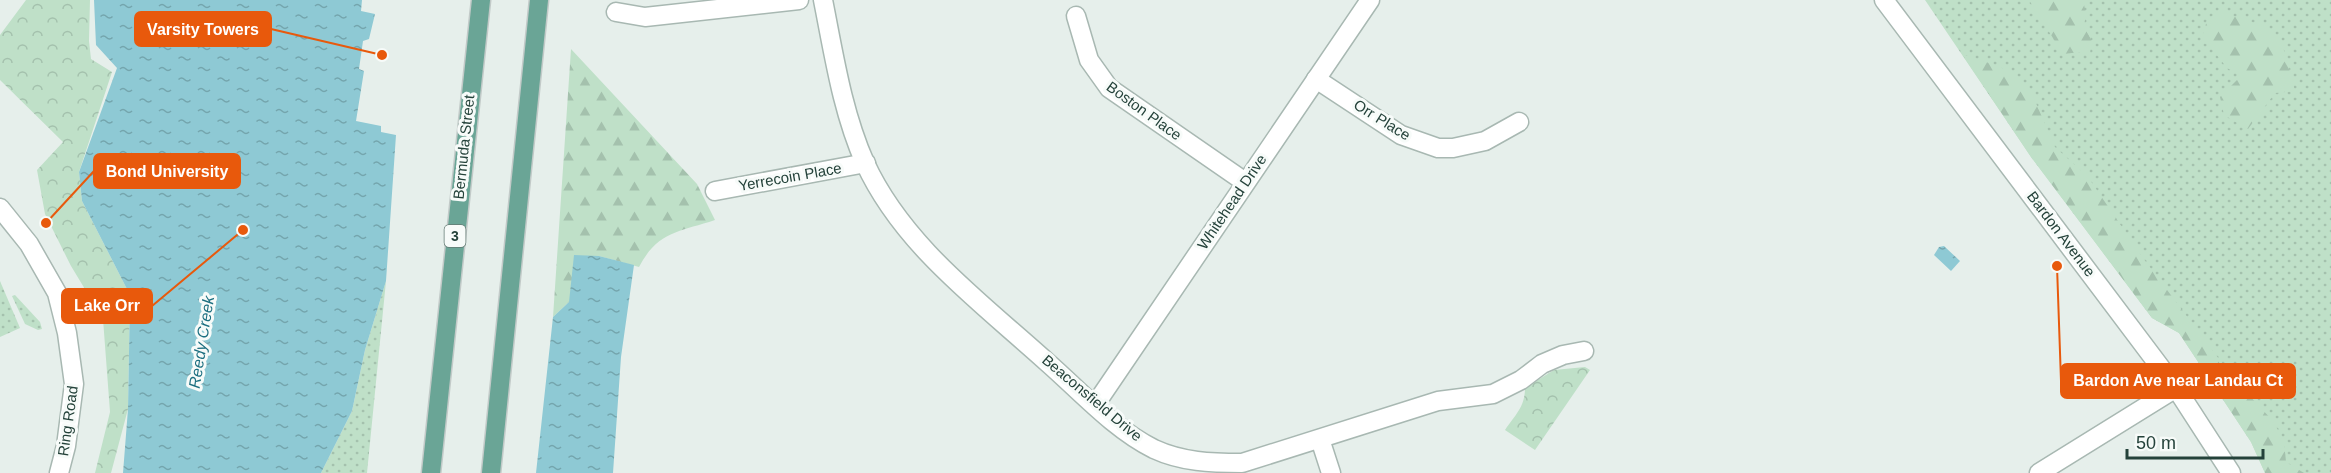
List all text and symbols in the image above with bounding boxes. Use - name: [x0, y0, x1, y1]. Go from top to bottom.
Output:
- callout: Varsity Towers: [135, 12, 271, 46]
- text: Varsity Towers: [147, 21, 259, 38]
- street label: Boston Place: [1104, 78, 1185, 143]
- street label: Bermuda Street: [450, 93, 478, 200]
- street label: Orr Place: [1351, 96, 1414, 144]
- street label: Whitehead Drive: [1194, 151, 1270, 252]
- callout: Bond University: [94, 154, 240, 188]
- street label: Yerrecoin Place: [737, 159, 843, 194]
- text: Bond University: [106, 163, 228, 180]
- street label: Bardon Avenue: [2024, 188, 2099, 280]
- road number: 3: [444, 225, 466, 247]
- callout: Lake Orr: [62, 289, 152, 323]
- water label: Reedy Creek: [186, 294, 217, 390]
- text: Lake Orr: [74, 297, 140, 314]
- street label: Beaconsfield Drive: [1039, 351, 1146, 444]
- callout: Bardon Ave near Landau Ct: [2061, 364, 2295, 398]
- text: Bardon Ave near Landau Ct: [2073, 372, 2283, 389]
- street label: Ring Road: [54, 385, 81, 457]
- scale bar: [2127, 422, 2264, 460]
- text: 50 m: [2136, 433, 2176, 453]

